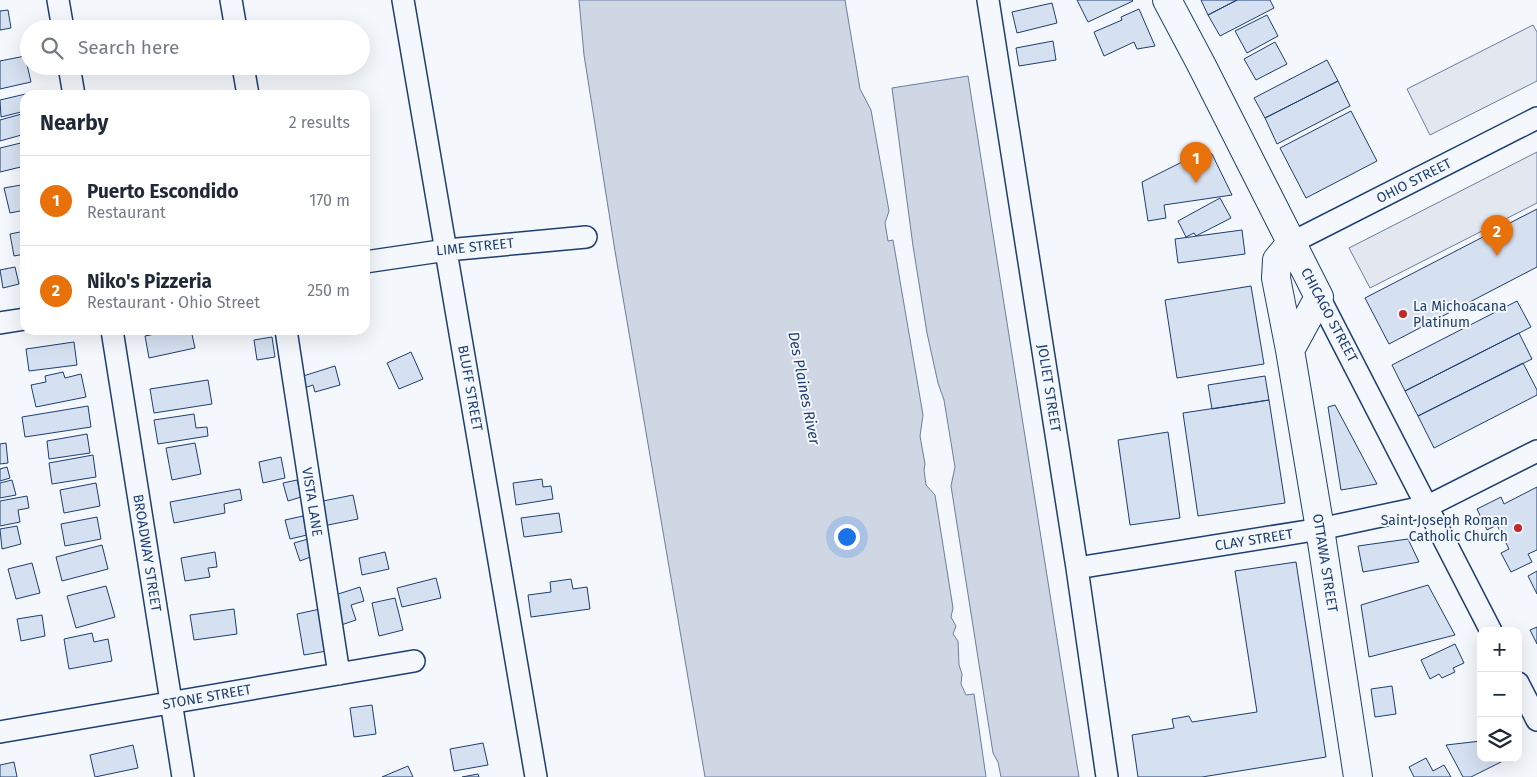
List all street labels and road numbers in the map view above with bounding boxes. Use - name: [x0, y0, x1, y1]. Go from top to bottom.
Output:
- street label: OHIO STREET: [1374, 154, 1455, 207]
- street label: LIME STREET: [435, 234, 516, 260]
- street label: CHICAGO STREET: [1297, 265, 1361, 366]
- street label: JOLIET STREET: [1034, 343, 1064, 434]
- street label: BLUFF STREET: [454, 344, 486, 433]
- street label: VISTA LANE: [298, 466, 326, 538]
- street label: BROADWAY STREET: [129, 493, 165, 614]
- street label: OTTAWA STREET: [1309, 513, 1341, 614]
- street label: CLAY STREET: [1214, 525, 1295, 555]
- street label: STONE STREET: [161, 681, 253, 713]

